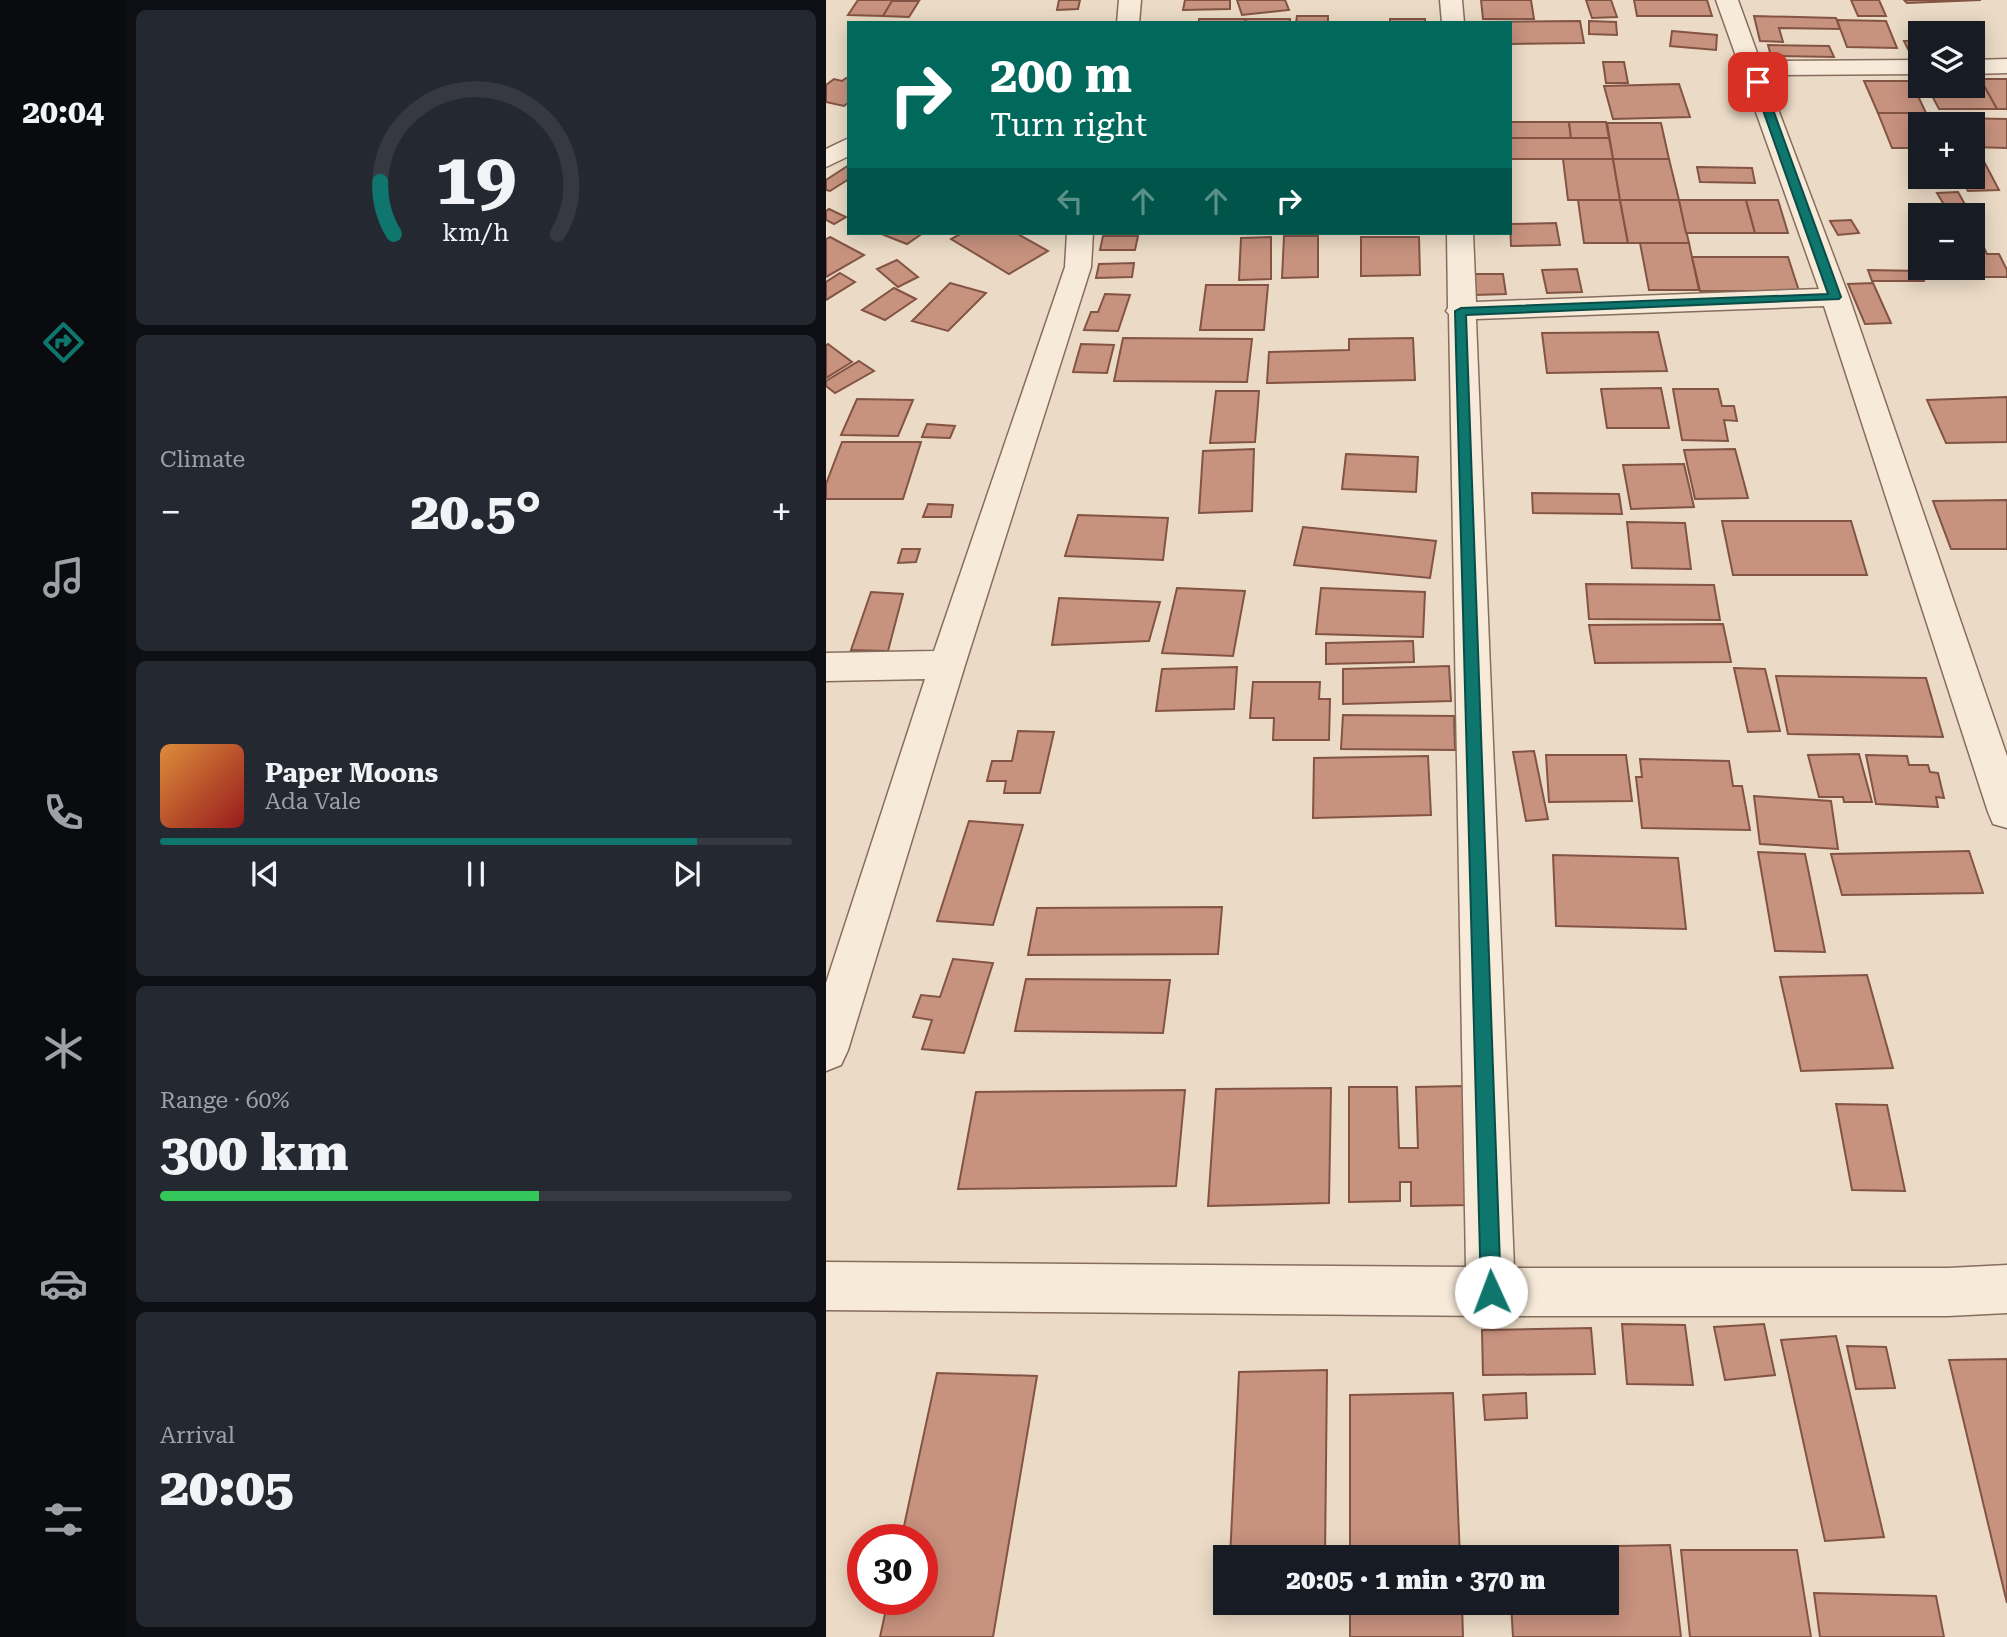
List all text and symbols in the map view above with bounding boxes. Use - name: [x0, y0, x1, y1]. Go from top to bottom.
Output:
- map controls: [1908, 21, 1985, 280]
- button: layers: [1908, 21, 1985, 98]
- text: 200 m: [990, 47, 1132, 104]
- icon: right: [875, 49, 966, 140]
- pin: [1728, 52, 1788, 112]
- icon: arrive: [1739, 63, 1777, 101]
- text: 20:04: [22, 93, 104, 131]
- text: Turn right: [990, 106, 1147, 144]
- button: +: [1908, 112, 1985, 189]
- text: 19: [435, 137, 517, 222]
- icon: left: [1051, 182, 1089, 220]
- icon: ahead: [1124, 182, 1162, 220]
- icon: ahead: [1197, 182, 1235, 220]
- icon: right: [1270, 182, 1308, 220]
- button: −: [1908, 203, 1985, 280]
- text: km/h: [443, 218, 509, 247]
- icon: directions: [39, 318, 88, 367]
- text: Climate: [160, 446, 245, 473]
- text: 20.5°: [411, 481, 541, 542]
- text: −: [160, 490, 181, 534]
- text: +: [771, 490, 792, 534]
- icon: music: [39, 553, 88, 602]
- text: Paper Moons: [265, 758, 438, 788]
- icon: phone: [39, 788, 88, 837]
- text: Ada Vale: [265, 788, 361, 815]
- icon: previous: [246, 855, 284, 893]
- icon: pause: [457, 855, 495, 893]
- icon: next: [668, 855, 706, 893]
- icon: climate: [39, 1024, 88, 1073]
- text: Range · 60%: [160, 1087, 289, 1114]
- text: 300 km: [160, 1122, 348, 1183]
- position arrow: [1454, 1255, 1528, 1329]
- icon: car: [39, 1259, 88, 1308]
- text: Arrival: [160, 1422, 235, 1449]
- text: 20:05: [160, 1457, 294, 1518]
- icon: filters: [39, 1495, 88, 1544]
- speed limit sign: 30: [847, 1524, 938, 1615]
- text: 20:05 · 1 min · 370 m: [1286, 1565, 1546, 1595]

